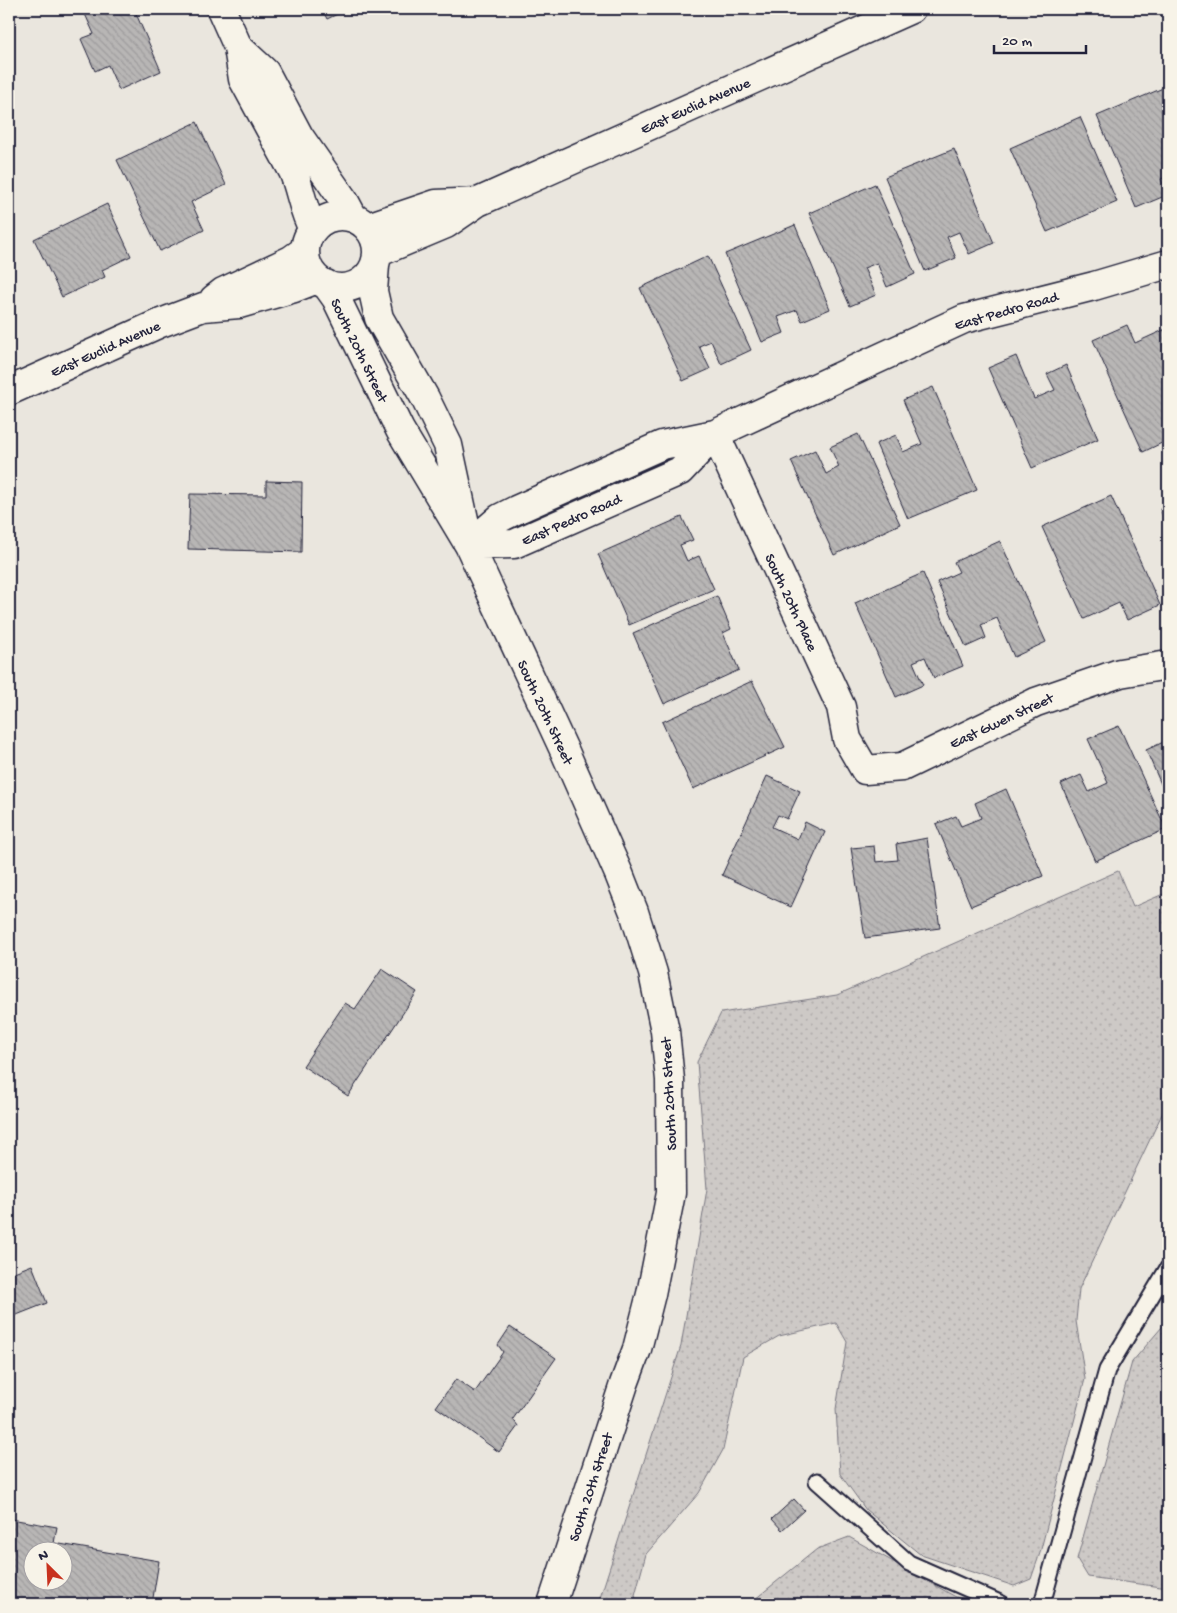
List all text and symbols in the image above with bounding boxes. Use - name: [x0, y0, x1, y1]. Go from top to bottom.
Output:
- scale bar: [994, 22, 1087, 54]
- text: 20 m: [1002, 33, 1032, 51]
- street label: East Euclid Avenue: [638, 74, 754, 139]
- street label: East Pedro Road: [953, 288, 1062, 335]
- street label: South 20th Street: [325, 296, 392, 407]
- street label: East Euclid Avenue: [48, 317, 164, 382]
- street label: East Pedro Road: [519, 490, 625, 551]
- street label: South 20th Place: [760, 551, 821, 655]
- street label: South 20th Street: [512, 658, 577, 770]
- street label: East Gwen Street: [947, 689, 1058, 754]
- street label: South 20th Street: [658, 1035, 682, 1151]
- street label: South 20th Street: [566, 1429, 619, 1544]
- north arrow: [22, 1540, 72, 1590]
- text: N: [36, 1547, 51, 1566]

